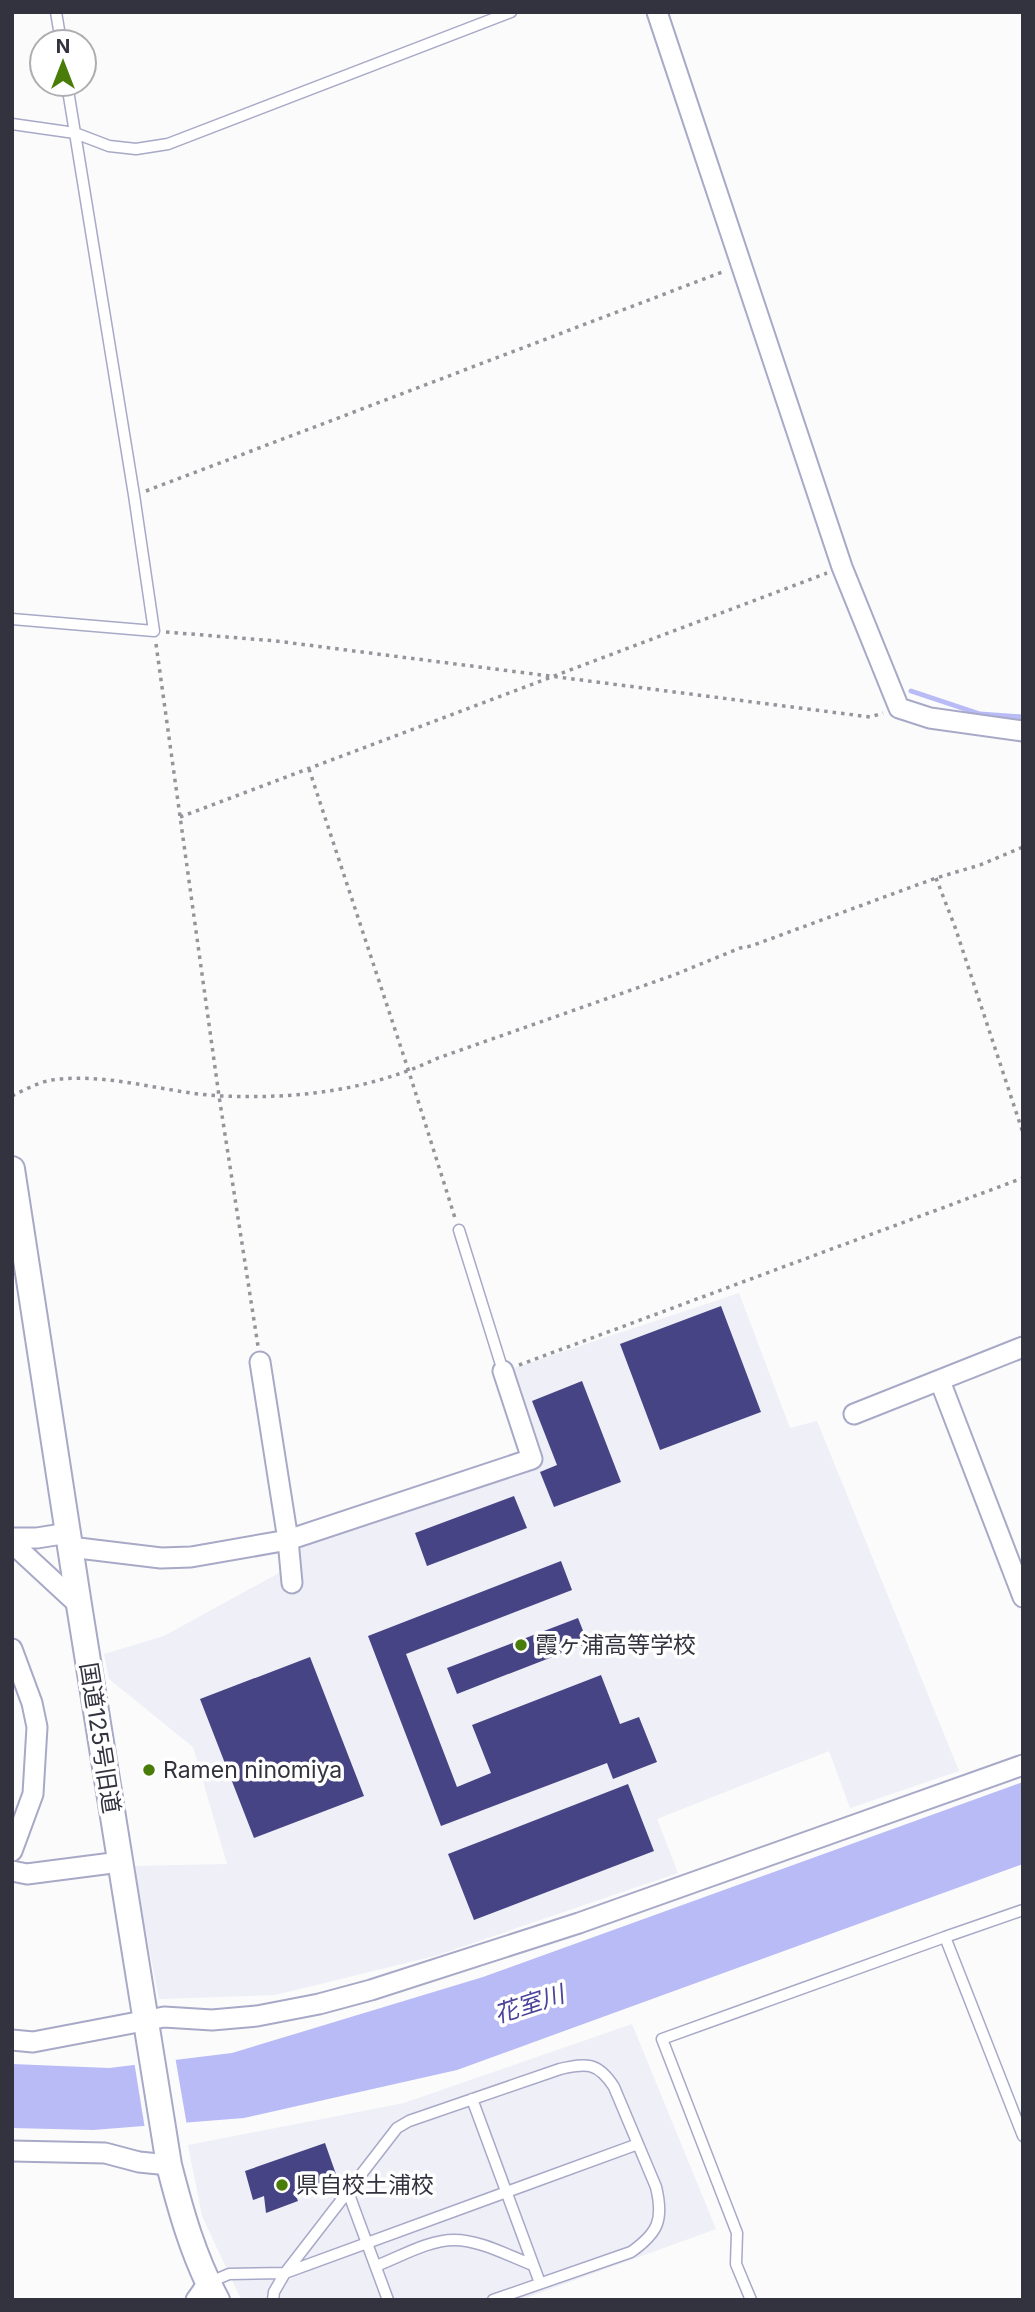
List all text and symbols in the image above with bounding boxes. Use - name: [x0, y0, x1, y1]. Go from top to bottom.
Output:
- north arrow: [28, 28, 98, 98]
- text: N: [56, 35, 70, 58]
- place label: 霞ヶ浦高等学校: [535, 1631, 696, 1659]
- marker: 霞ヶ浦高等学校: [513, 1637, 529, 1653]
- street label: 国道125号旧道: [74, 1661, 126, 1815]
- place label: Ramen ninomiya: [163, 1756, 342, 1784]
- marker: Ramen ninomiya: [141, 1762, 157, 1778]
- water label: 花室川: [490, 1978, 571, 2029]
- place label: 県自校土浦校: [296, 2171, 434, 2199]
- marker: 県自校土浦校: [274, 2177, 290, 2193]

